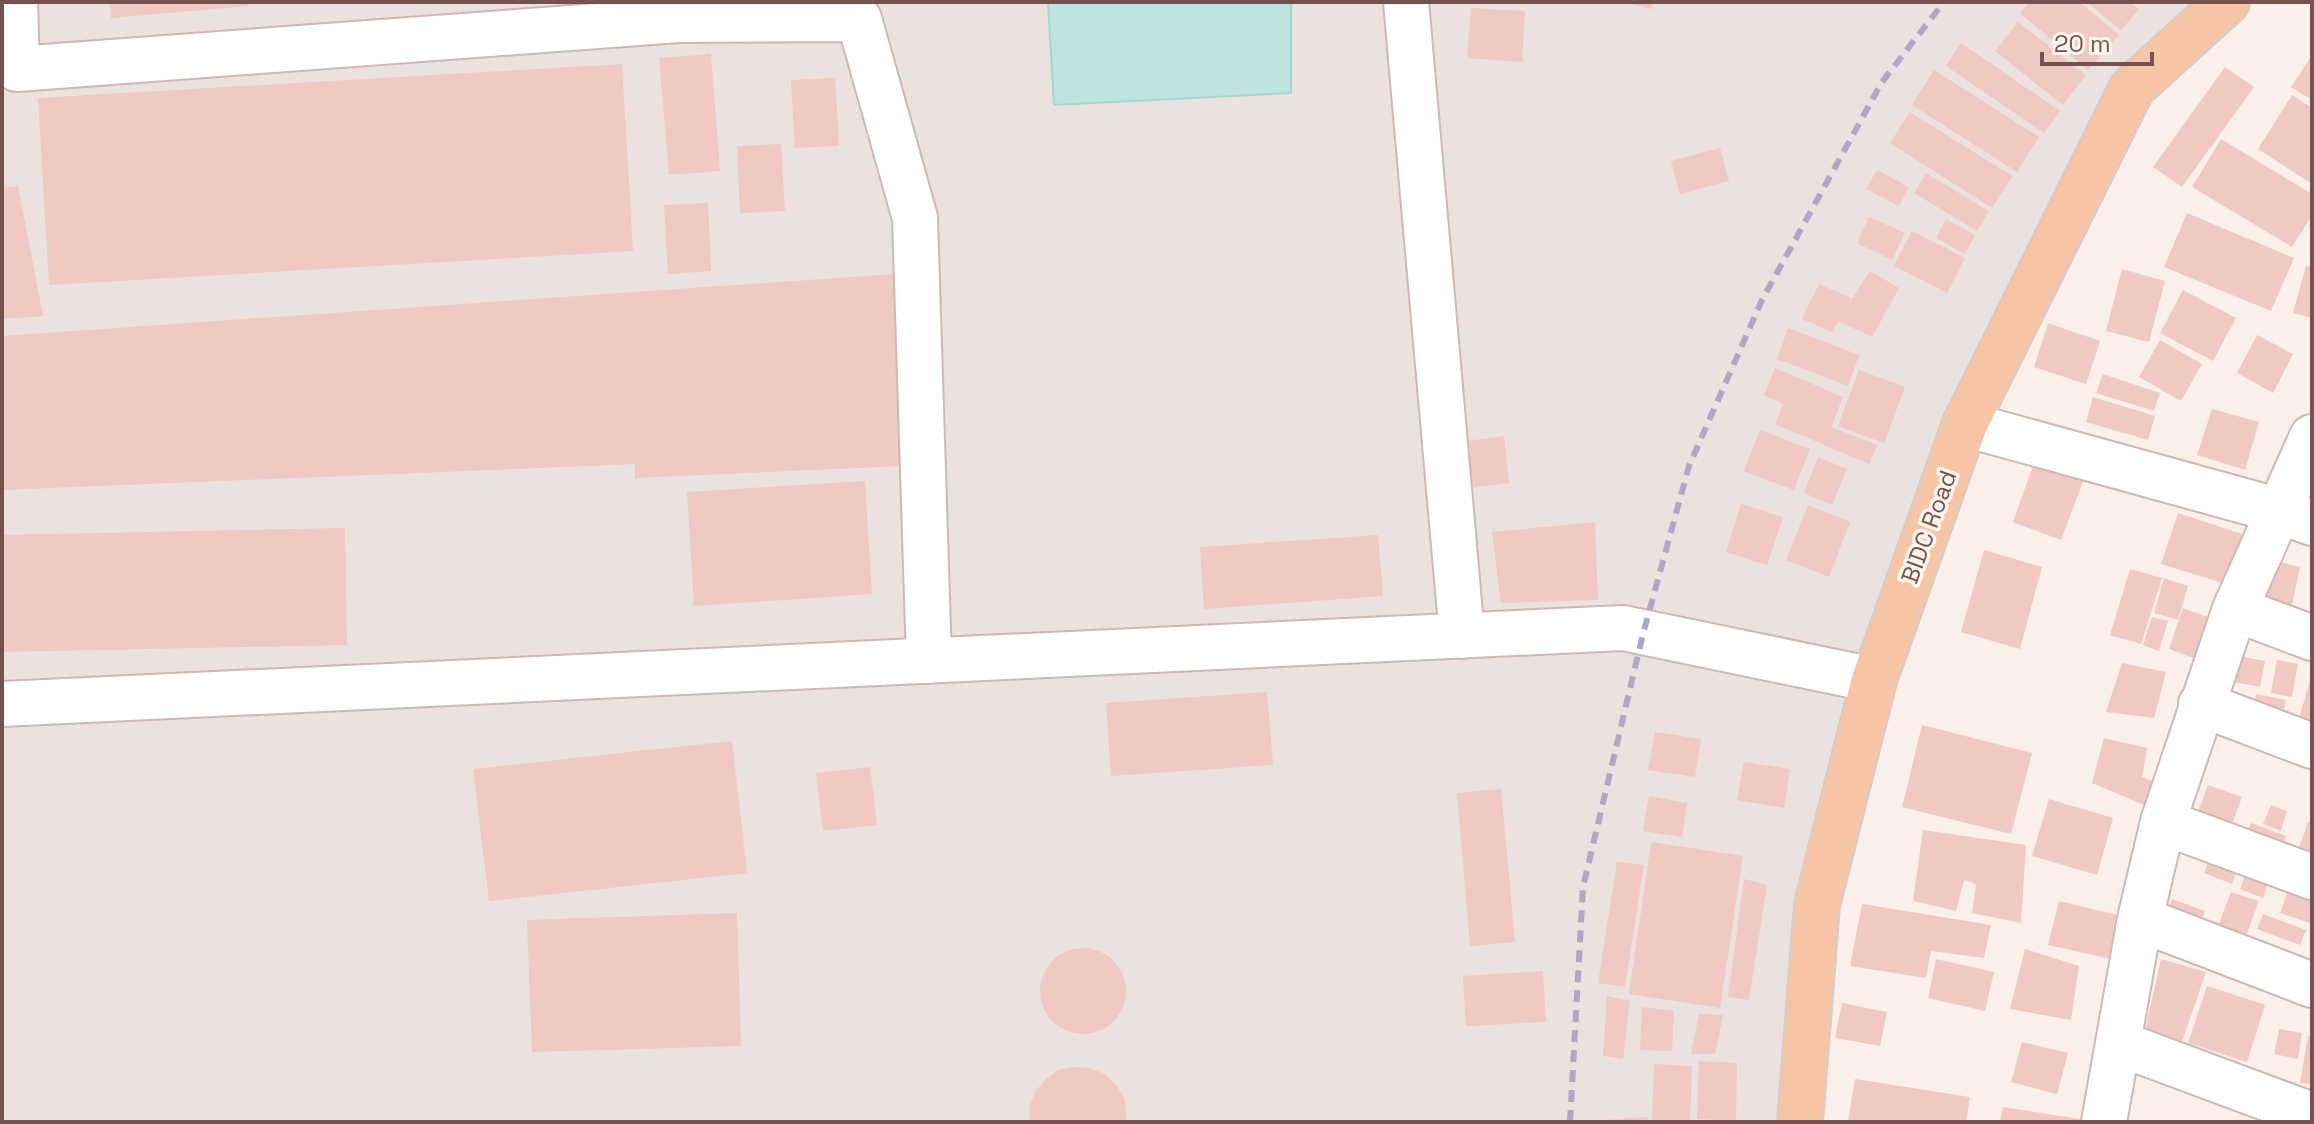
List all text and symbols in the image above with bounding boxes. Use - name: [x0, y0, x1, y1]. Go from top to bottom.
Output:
- scale bar: [2042, 16, 2152, 66]
- text: 20 m: [2054, 28, 2111, 59]
- street label: BIDC Road: [1894, 466, 1963, 588]

